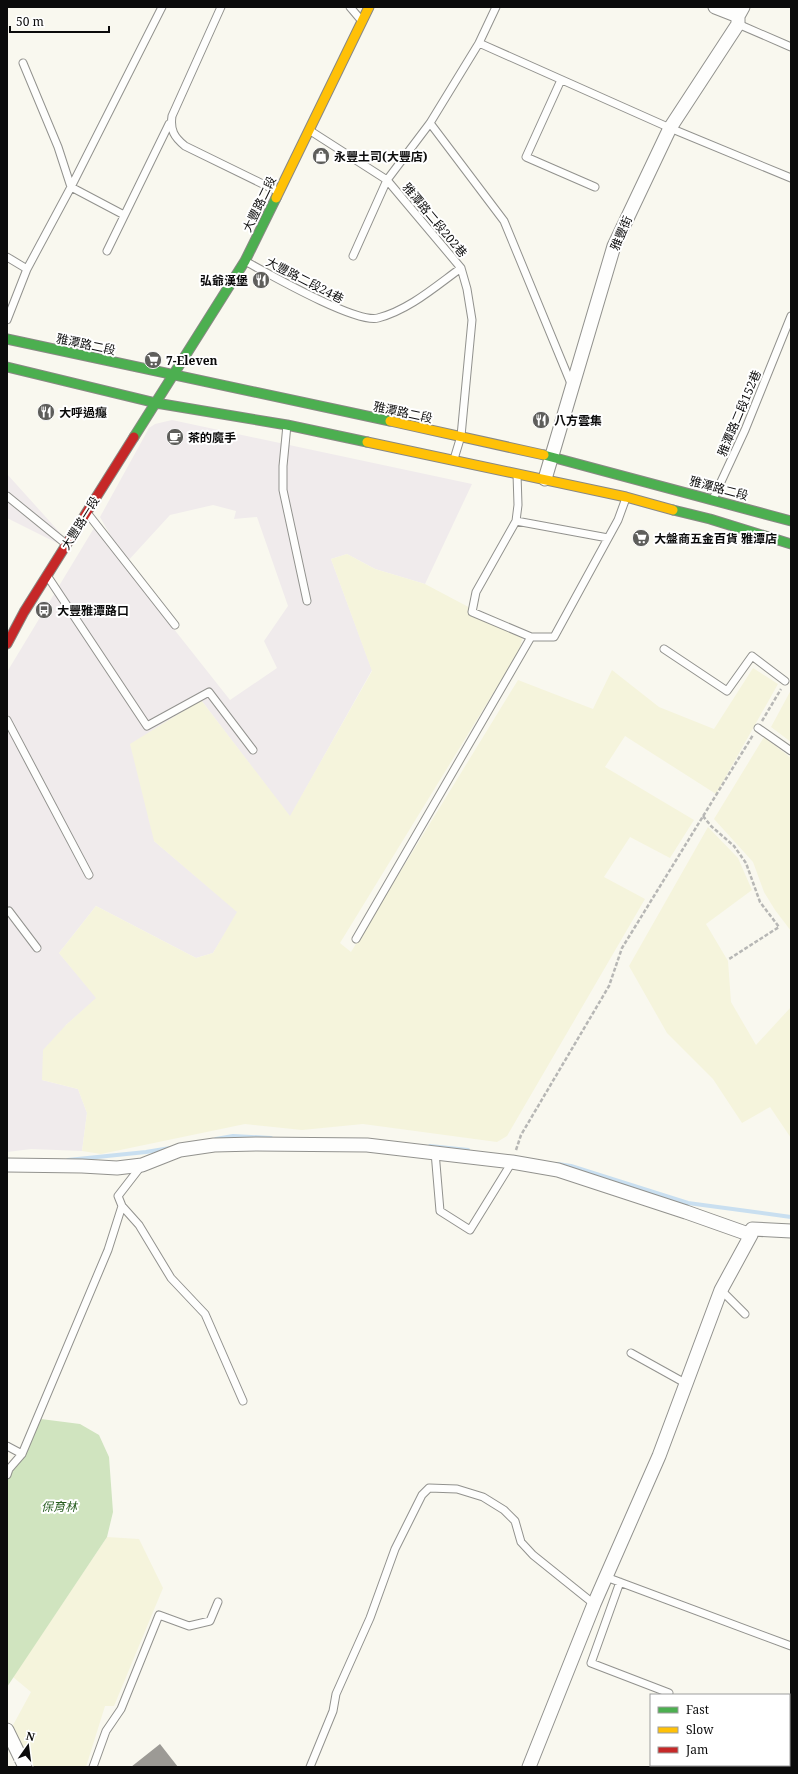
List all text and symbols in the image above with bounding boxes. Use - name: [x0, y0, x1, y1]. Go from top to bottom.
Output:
- scale bar: [10, 8, 109, 34]
- text: 50 m: [16, 13, 44, 30]
- shop icon: 永豐土司(大豐店): [311, 146, 331, 166]
- place label: 永豐土司(大豐店): [334, 148, 428, 165]
- street label: 大豐路二段: [238, 173, 280, 235]
- street label: 雅潭路二段202巷: [399, 179, 471, 261]
- street label: 雅豐街: [606, 213, 636, 253]
- street label: 大豐路二段24巷: [263, 253, 347, 307]
- restaurant icon: 弘爺漢堡: [251, 270, 271, 290]
- place label: 弘爺漢堡: [200, 272, 248, 289]
- street label: 雅潭路二段: [55, 329, 117, 359]
- supermarket icon: 7-Eleven: [143, 350, 163, 370]
- place label: 7-Eleven: [166, 352, 218, 369]
- street label: 雅潭路二段152巷: [713, 367, 765, 459]
- street label: 雅潭路二段: [372, 397, 434, 427]
- restaurant icon: 大呼過癮: [36, 402, 56, 422]
- place label: 大呼過癮: [59, 404, 107, 421]
- restaurant icon: 八方雲集: [531, 410, 551, 430]
- place label: 八方雲集: [554, 412, 602, 429]
- cafe icon: 茶的魔手: [165, 427, 185, 447]
- place label: 茶的魔手: [188, 429, 236, 446]
- street label: 雅潭路二段: [688, 472, 750, 504]
- street label: 大豐路一段: [57, 493, 103, 553]
- supermarket icon: 大盤商五金百貨 雅潭店: [631, 528, 651, 548]
- place label: 大盤商五金百貨 雅潭店: [654, 530, 777, 547]
- bus stop icon: 大豐雅潭路口: [34, 600, 54, 620]
- place label: 大豐雅潭路口: [57, 602, 129, 619]
- park label: 保育林: [41, 1498, 79, 1515]
- legend: [650, 1694, 790, 1766]
- text: Fast: [686, 1701, 709, 1718]
- text: Slow: [686, 1721, 714, 1738]
- north arrow: [8, 1726, 48, 1766]
- text: N: [25, 1727, 37, 1744]
- text: Jam: [685, 1741, 708, 1758]

